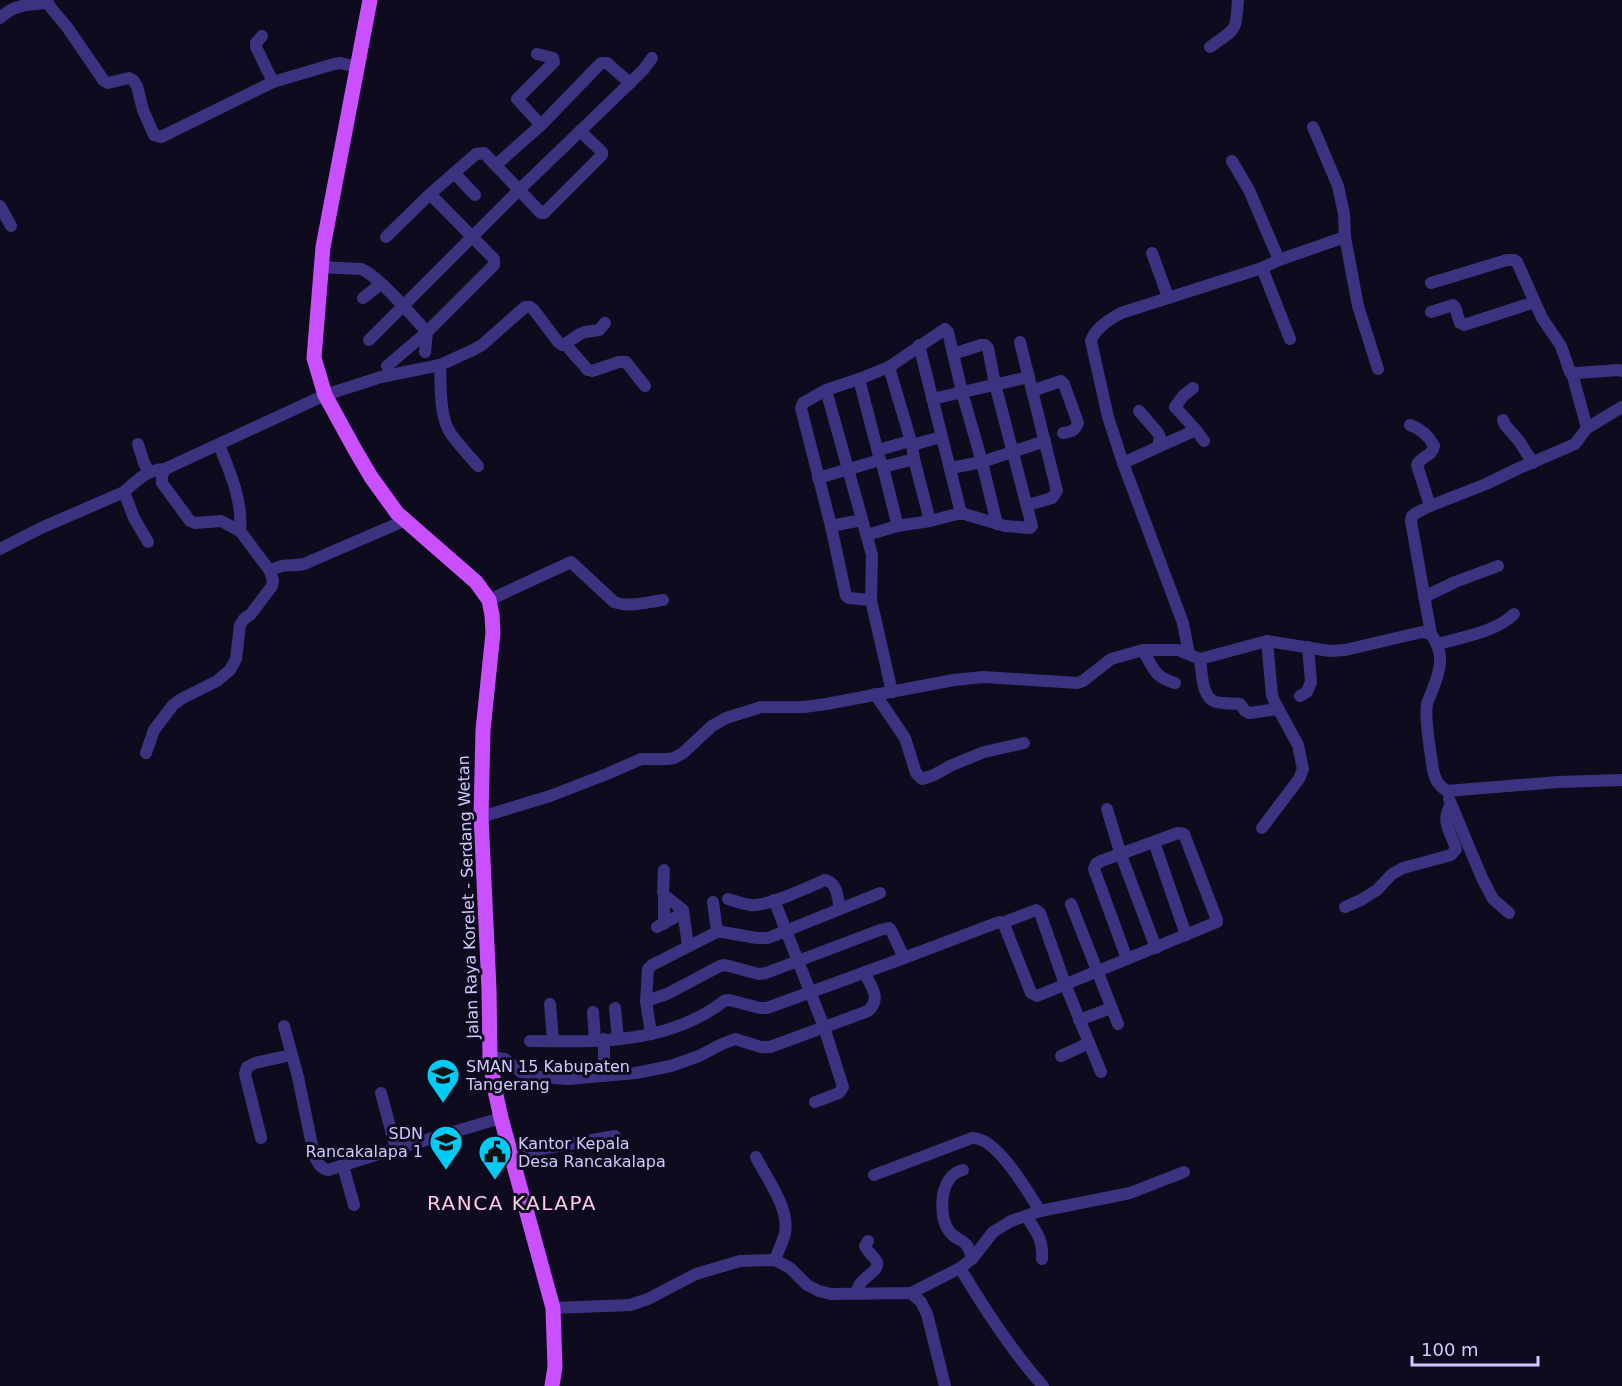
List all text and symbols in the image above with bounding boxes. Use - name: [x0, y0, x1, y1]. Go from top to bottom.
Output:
- street label: Jalan Raya Korelet - Serdang Wetan: [454, 755, 482, 1040]
- school or university icon: SMAN 15 Kabupaten Tangerang: [425, 1057, 461, 1104]
- place label: SMAN 15 Kabupaten Tangerang: [465, 1057, 630, 1094]
- place label: SDN Rancakalapa 1: [305, 1124, 423, 1161]
- school or university icon: SDN Rancakalapa 1: [428, 1124, 464, 1171]
- public building icon: Kantor Kepala Desa Rancakalapa: [477, 1134, 513, 1181]
- place label: Kantor Kepala Desa Rancakalapa: [518, 1134, 666, 1171]
- district label: RANCA KALAPA: [427, 1191, 597, 1215]
- scale bar: [1412, 1329, 1538, 1367]
- text: 100 m: [1421, 1339, 1479, 1360]

